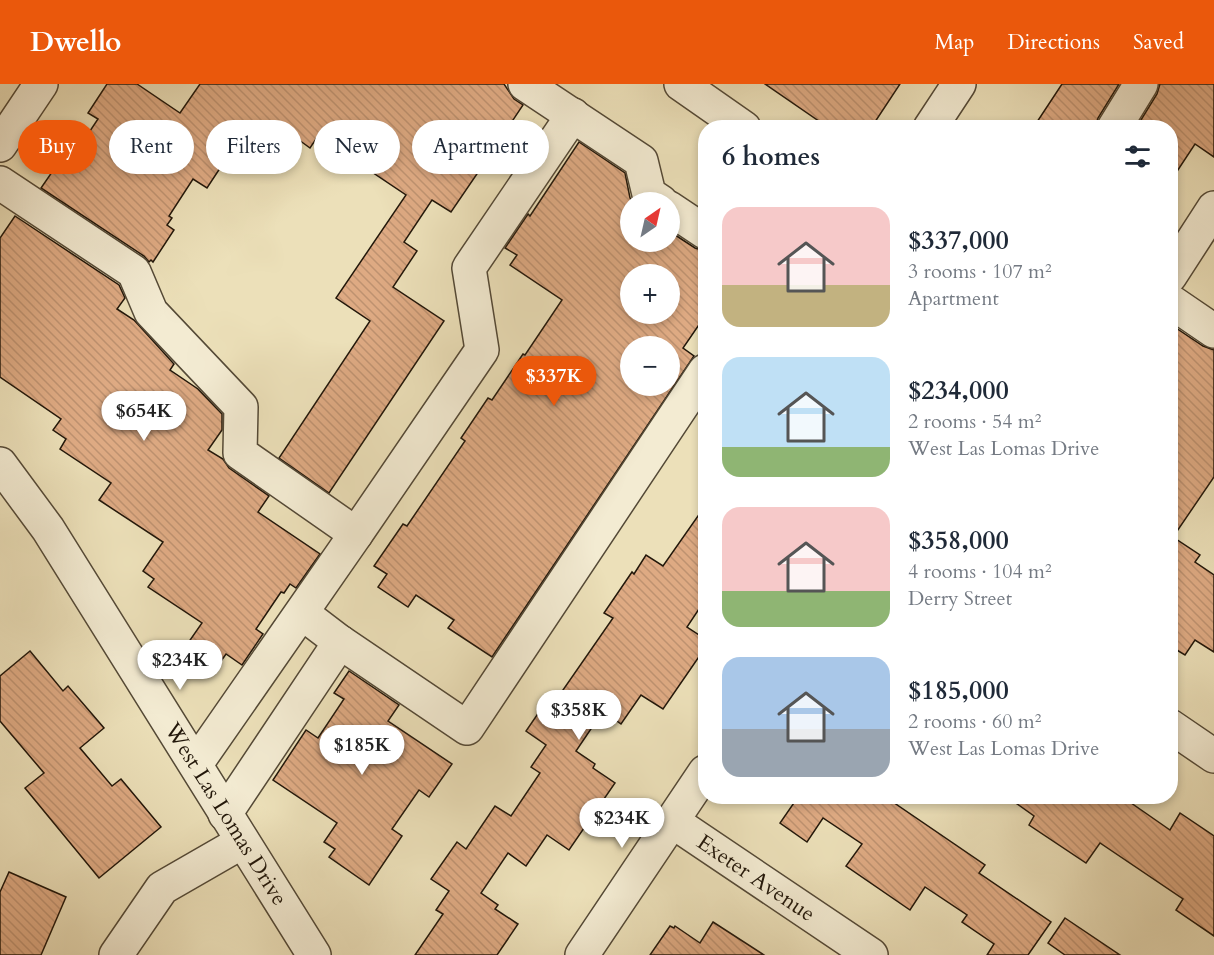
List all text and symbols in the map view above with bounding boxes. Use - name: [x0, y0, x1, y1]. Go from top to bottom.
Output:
- text: Dwello: [30, 23, 121, 61]
- text: Map: [934, 28, 974, 57]
- text: Directions: [1007, 28, 1100, 57]
- text: Saved: [1133, 28, 1184, 57]
- chip: Buy: [18, 120, 97, 174]
- chip: Rent: [109, 120, 194, 174]
- chip: Filters: [206, 120, 302, 174]
- chip: New: [314, 120, 400, 174]
- chip: Apartment: [412, 120, 549, 174]
- text: 6 homes: [722, 139, 820, 174]
- icon: filters: [1121, 140, 1154, 173]
- north arrow: [620, 192, 680, 252]
- map controls: [620, 192, 680, 396]
- text: $337,000: [908, 223, 1009, 258]
- icon: home: [770, 231, 842, 303]
- text: 3 rooms · 107 m²: [908, 258, 1052, 285]
- button: +: [620, 264, 680, 324]
- text: Apartment: [908, 285, 999, 312]
- button: −: [620, 336, 680, 396]
- pin: $337K: [512, 356, 596, 407]
- text: $337K: [525, 362, 583, 389]
- text: $234,000: [908, 373, 1009, 408]
- icon: home: [770, 381, 842, 453]
- pin: $654K: [102, 391, 186, 442]
- text: $654K: [115, 397, 173, 424]
- text: 2 rooms · 54 m²: [908, 408, 1041, 435]
- text: West Las Lomas Drive: [908, 435, 1099, 462]
- text: $358,000: [908, 523, 1009, 558]
- icon: home: [770, 531, 842, 603]
- text: 4 rooms · 104 m²: [908, 558, 1052, 585]
- text: Derry Street: [908, 585, 1012, 612]
- pin: $234K: [138, 640, 222, 691]
- text: $234K: [151, 646, 209, 673]
- text: $185,000: [908, 673, 1009, 708]
- icon: home: [770, 681, 842, 753]
- pin: $358K: [537, 690, 621, 741]
- text: $358K: [550, 696, 608, 723]
- text: 2 rooms · 60 m²: [908, 708, 1041, 735]
- street label: West Las Lomas Drive: [157, 716, 294, 911]
- pin: $185K: [320, 725, 404, 776]
- text: $185K: [333, 731, 391, 758]
- text: West Las Lomas Drive: [908, 735, 1099, 762]
- pin: $234K: [580, 798, 664, 849]
- text: $234K: [593, 804, 651, 831]
- street label: Exeter Avenue: [691, 827, 821, 929]

